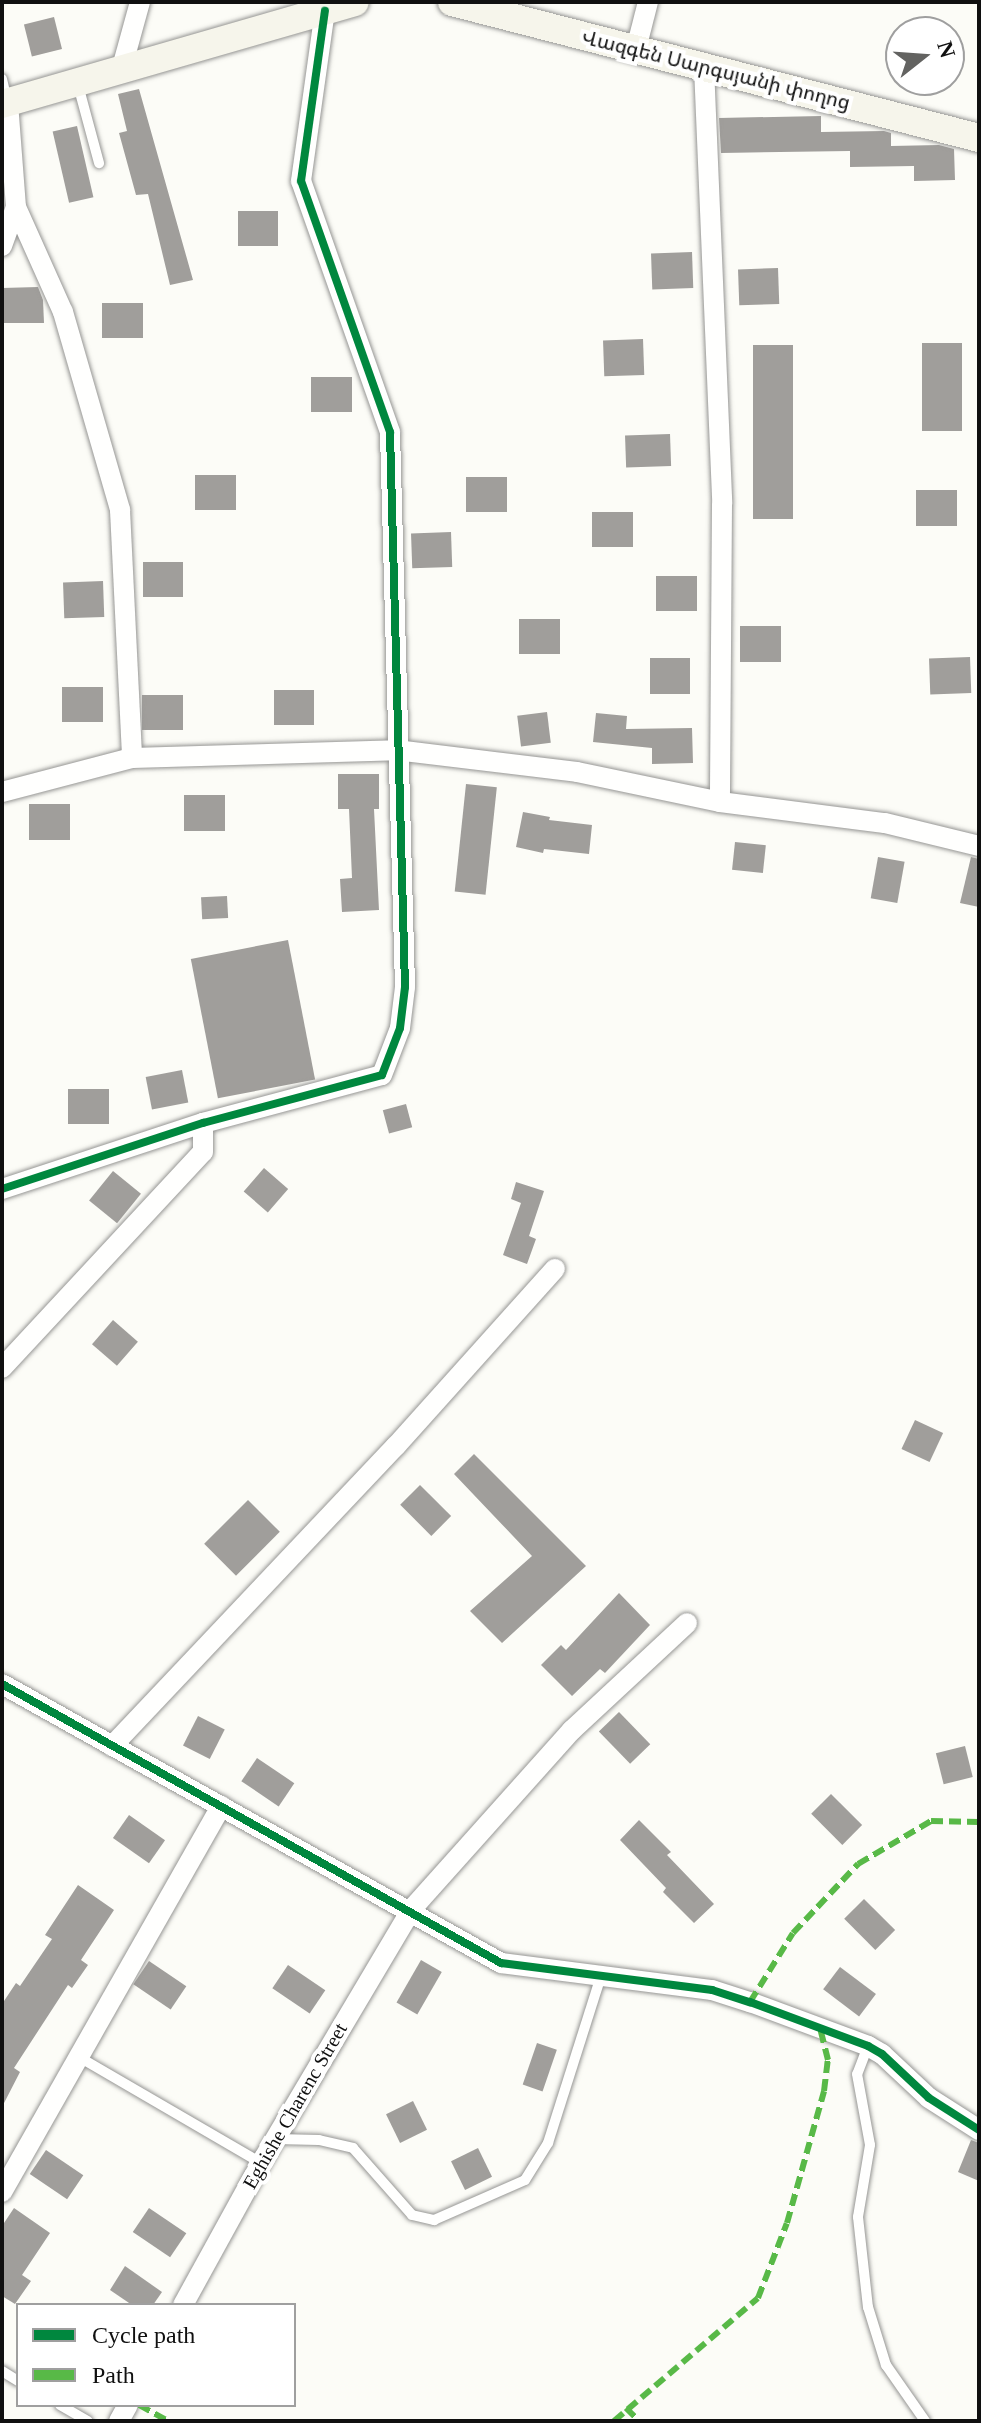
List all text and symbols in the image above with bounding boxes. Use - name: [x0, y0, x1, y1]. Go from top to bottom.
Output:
- north arrow: [885, 16, 965, 96]
- street label: Վազգեն Սարգսյանի փողոց: [579, 25, 853, 115]
- text: N: [932, 38, 961, 61]
- street label: Eghishe Charenc Street: [238, 2019, 352, 2193]
- legend: [16, 2303, 296, 2407]
- text: Cycle path: [92, 2322, 195, 2348]
- text: Path: [92, 2362, 135, 2388]

